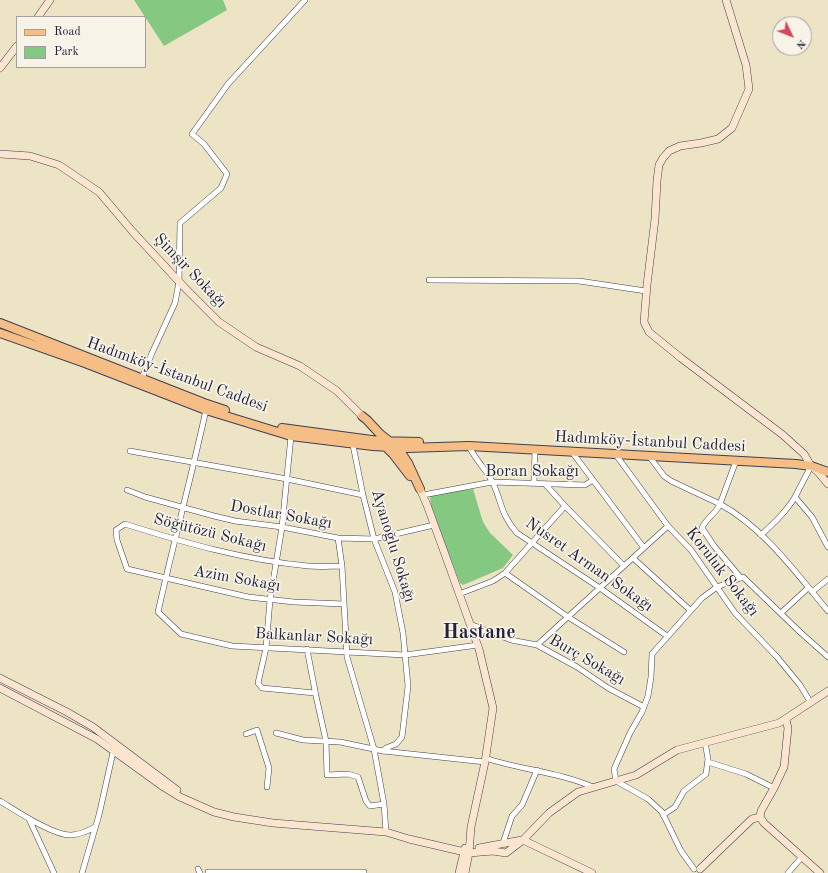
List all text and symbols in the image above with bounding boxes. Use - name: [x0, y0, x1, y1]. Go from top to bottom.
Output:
- legend: [16, 16, 146, 68]
- north arrow: [772, 16, 812, 56]
- text: Road: [54, 26, 81, 38]
- text: N: [794, 37, 807, 51]
- text: Park: [54, 46, 79, 58]
- street label: Şimşir Sokağı: [150, 230, 230, 312]
- street label: Hadımköy-İstanbul Caddesi: [84, 333, 270, 417]
- street label: Hadımköy-İstanbul Caddesi: [554, 427, 746, 457]
- street label: Boran Sokağı: [485, 462, 579, 482]
- street label: Ayanoğlu Sokağı: [367, 487, 419, 605]
- street label: Dostlar Sokağı: [228, 497, 334, 533]
- street label: Söğütözü Sokağı: [152, 510, 268, 556]
- street label: Nusret Arman Sokağı: [522, 514, 656, 616]
- street label: Koruluk Sokağı: [681, 524, 763, 620]
- street label: Azim Sokağı: [192, 562, 282, 596]
- district label: Hastane: [442, 621, 516, 645]
- street label: Balkanlar Sokağı: [254, 624, 374, 650]
- street label: Burç Sokağı: [546, 631, 628, 689]

